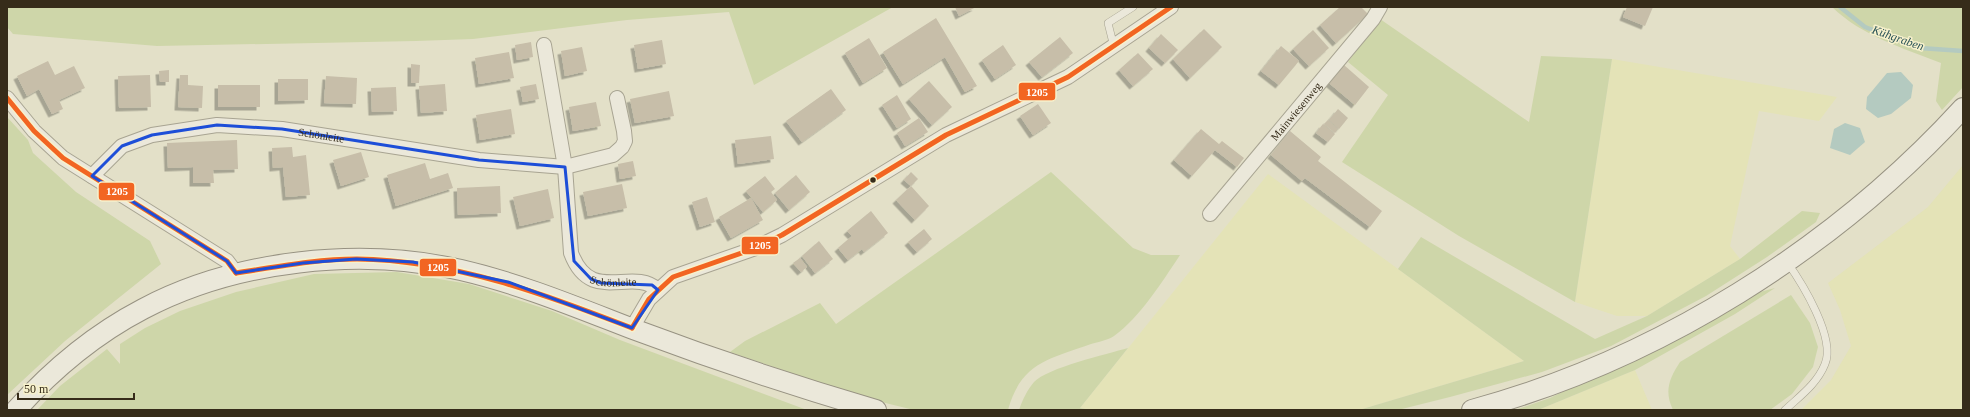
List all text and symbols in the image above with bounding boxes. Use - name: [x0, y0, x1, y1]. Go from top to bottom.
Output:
- water label: Kühgraben: [1869, 22, 1926, 53]
- street label: Mainwiesenweg: [1268, 79, 1324, 143]
- line badge: 1205: [1018, 82, 1056, 101]
- text: 1205: [1026, 86, 1049, 98]
- street label: Schönleite: [297, 126, 345, 145]
- unlabelled marker: [868, 175, 878, 185]
- line badge: 1205: [98, 182, 135, 201]
- text: 1205: [106, 185, 129, 197]
- line badge: 1205: [741, 236, 779, 255]
- text: 1205: [749, 239, 772, 251]
- line badge: 1205: [419, 258, 457, 277]
- text: 1205: [427, 261, 450, 273]
- street label: Schönleite: [588, 273, 637, 288]
- scale bar: [18, 375, 134, 401]
- text: 50 m: [24, 382, 49, 396]

